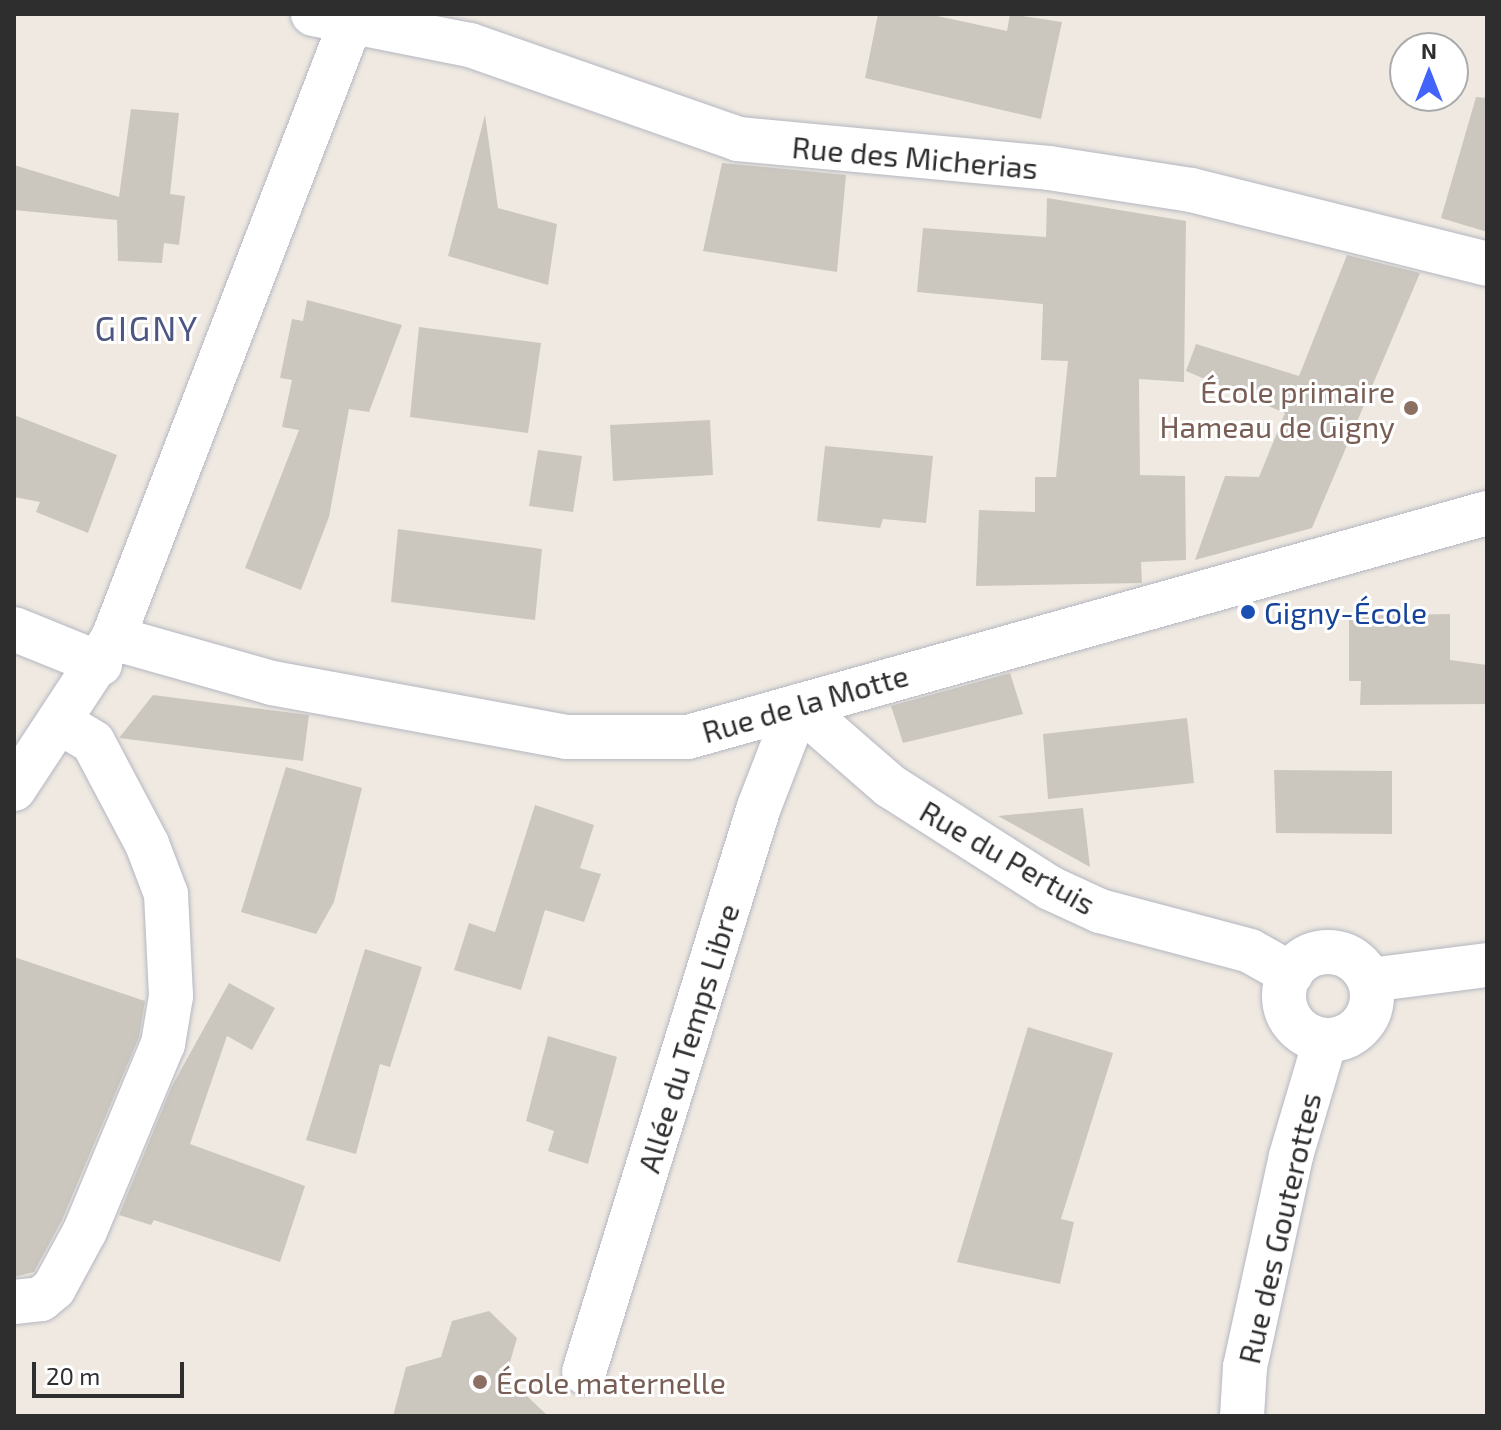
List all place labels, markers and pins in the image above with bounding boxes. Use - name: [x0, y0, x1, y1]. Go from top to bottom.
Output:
- place label: École primaire Hameau de Gigny: [1160, 373, 1395, 444]
- marker: École primaire Hameau de Gigny: [1402, 399, 1420, 417]
- place label: Gigny-École: [1264, 594, 1427, 630]
- marker: Gigny-École: [1239, 603, 1257, 621]
- place label: École maternelle: [496, 1364, 726, 1400]
- marker: École maternelle: [471, 1373, 489, 1391]

